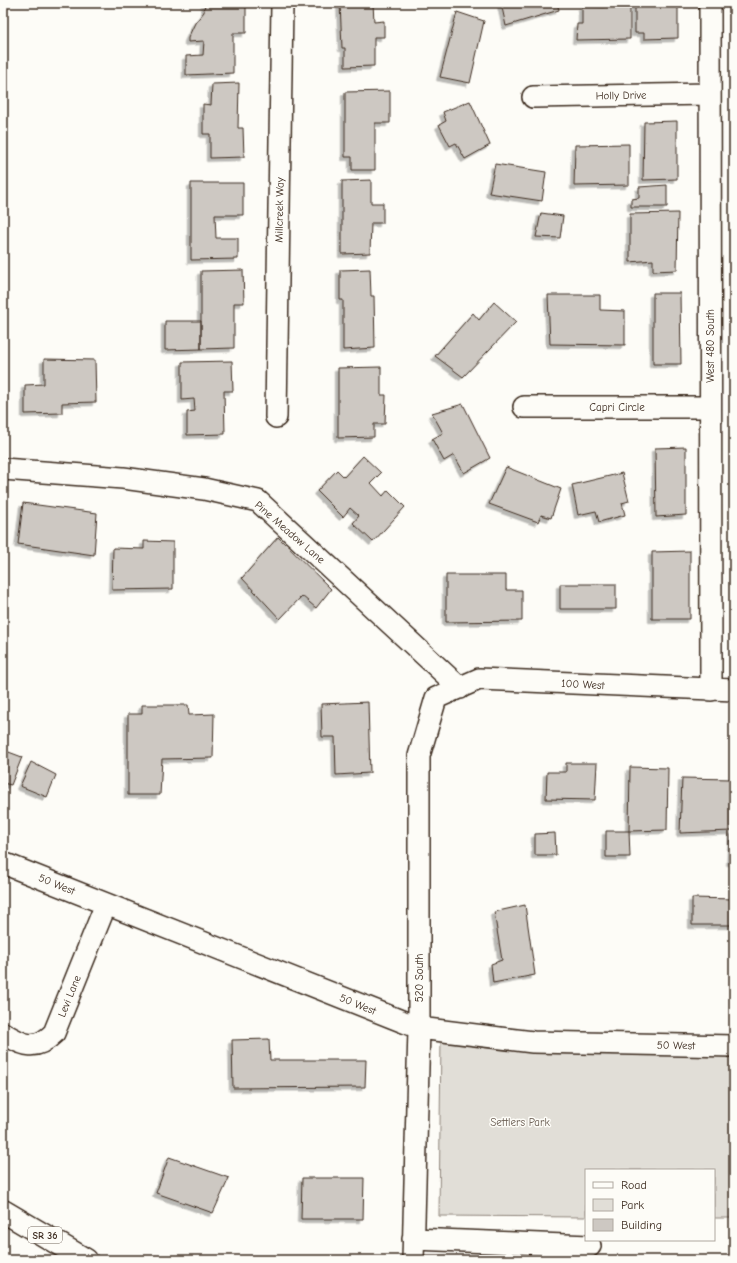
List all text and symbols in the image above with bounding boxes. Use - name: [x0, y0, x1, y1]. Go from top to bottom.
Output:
- street label: Holly Drive: [595, 89, 647, 102]
- street label: Millcreek Way: [272, 177, 287, 243]
- street label: West 480 South: [704, 309, 717, 383]
- street label: Capri Circle: [589, 401, 645, 414]
- street label: Pine Meadow Lane: [252, 498, 328, 567]
- street label: 100 West: [561, 677, 606, 692]
- street label: 50 West: [37, 871, 78, 898]
- street label: 520 South: [413, 954, 426, 1002]
- street label: Levi Lane: [55, 973, 84, 1019]
- street label: 50 West: [338, 991, 379, 1018]
- street label: 50 West: [657, 1039, 696, 1052]
- park label: Settlers Park: [490, 1116, 550, 1129]
- legend: [585, 1169, 715, 1241]
- text: Road: [621, 1178, 647, 1192]
- text: Park: [621, 1198, 644, 1212]
- text: Building: [621, 1218, 662, 1232]
- road number: SR 36: [28, 1227, 62, 1243]

